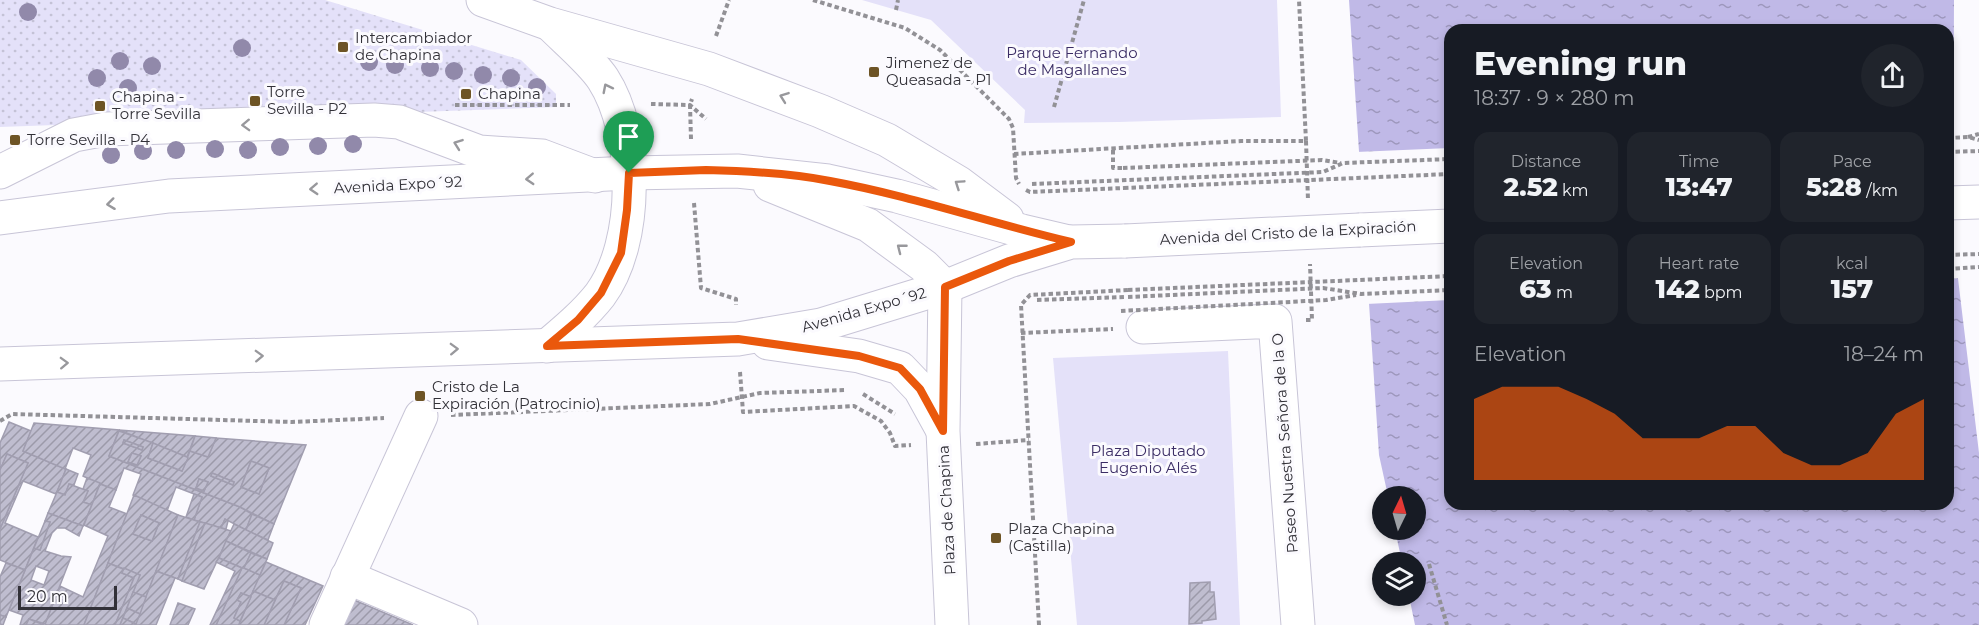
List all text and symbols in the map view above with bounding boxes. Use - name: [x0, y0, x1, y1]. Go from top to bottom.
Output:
- place label: Intercambiador de Chapina: [355, 28, 472, 64]
- marker: Intercambiador de Chapina: [336, 40, 350, 54]
- park label: Parque Fernando de Magallanes: [1006, 43, 1138, 79]
- text: Evening run: [1474, 43, 1687, 83]
- button: share: [1861, 44, 1924, 107]
- place label: Jimenez de Queasada - P1: [885, 53, 991, 89]
- marker: Jimenez de Queasada - P1: [867, 65, 881, 79]
- place label: Torre Sevilla - P2: [267, 82, 347, 118]
- one-way arrow: [603, 83, 615, 94]
- place label: Chapina: [478, 84, 541, 103]
- text: 18:37 · 9 × 280 m: [1474, 86, 1635, 110]
- place label: Chapina - Torre Sevilla: [112, 87, 201, 123]
- marker: Chapina: [459, 87, 473, 101]
- one-way arrow: [780, 92, 790, 105]
- marker: Torre Sevilla - P2: [248, 94, 262, 108]
- marker: Chapina - Torre Sevilla: [93, 99, 107, 113]
- pin: [603, 111, 654, 173]
- one-way arrow: [241, 118, 250, 131]
- icon: arrive: [612, 120, 645, 153]
- place label: Torre Sevilla - P4: [27, 130, 150, 149]
- marker: Torre Sevilla - P4: [8, 133, 22, 147]
- one-way arrow: [453, 139, 464, 151]
- text: Distance: [1511, 152, 1581, 171]
- text: Time: [1679, 152, 1719, 171]
- text: Pace: [1832, 152, 1872, 171]
- text: 2.52: [1503, 171, 1558, 203]
- text: 13:47: [1665, 171, 1733, 203]
- text: 5:28: [1806, 171, 1862, 203]
- street label: Avenida Expo´92: [333, 172, 463, 197]
- one-way arrow: [526, 173, 535, 186]
- one-way arrow: [954, 180, 965, 191]
- text: km: [1558, 181, 1589, 200]
- text: /km: [1862, 181, 1898, 200]
- one-way arrow: [310, 183, 319, 196]
- one-way arrow: [106, 197, 115, 210]
- street label: Avenida del Cristo de la Expiración: [1159, 216, 1417, 249]
- one-way arrow: [897, 244, 908, 255]
- text: Elevation: [1509, 254, 1583, 273]
- text: Heart rate: [1659, 254, 1739, 273]
- text: kcal: [1836, 254, 1868, 273]
- text: 63: [1519, 273, 1552, 305]
- text: 142: [1655, 273, 1700, 305]
- text: 157: [1831, 273, 1873, 305]
- street label: Avenida Expo´92: [799, 283, 928, 336]
- text: m: [1552, 283, 1573, 302]
- text: bpm: [1700, 283, 1743, 302]
- street label: Paseo Nuestra Señora de la O: [1267, 332, 1302, 554]
- text: Elevation: [1474, 342, 1566, 366]
- text: 18–24 m: [1844, 342, 1924, 366]
- one-way arrow: [449, 343, 458, 355]
- one-way arrow: [254, 349, 263, 362]
- one-way arrow: [59, 356, 68, 369]
- place label: Cristo de La Expiración (Patrocinio): [432, 377, 601, 413]
- marker: Cristo de La Expiración (Patrocinio): [413, 389, 427, 403]
- park label: Plaza Diputado Eugenio Alés: [1091, 441, 1206, 477]
- street label: Plaza de Chapina: [934, 445, 959, 575]
- north arrow: [1372, 486, 1426, 540]
- map controls: [1372, 486, 1426, 606]
- place label: Plaza Chapina (Castilla): [1008, 519, 1115, 555]
- marker: Plaza Chapina (Castilla): [989, 531, 1003, 545]
- button: layers: [1372, 552, 1426, 606]
- scale bar: [18, 583, 117, 610]
- text: 20 m: [27, 587, 68, 606]

